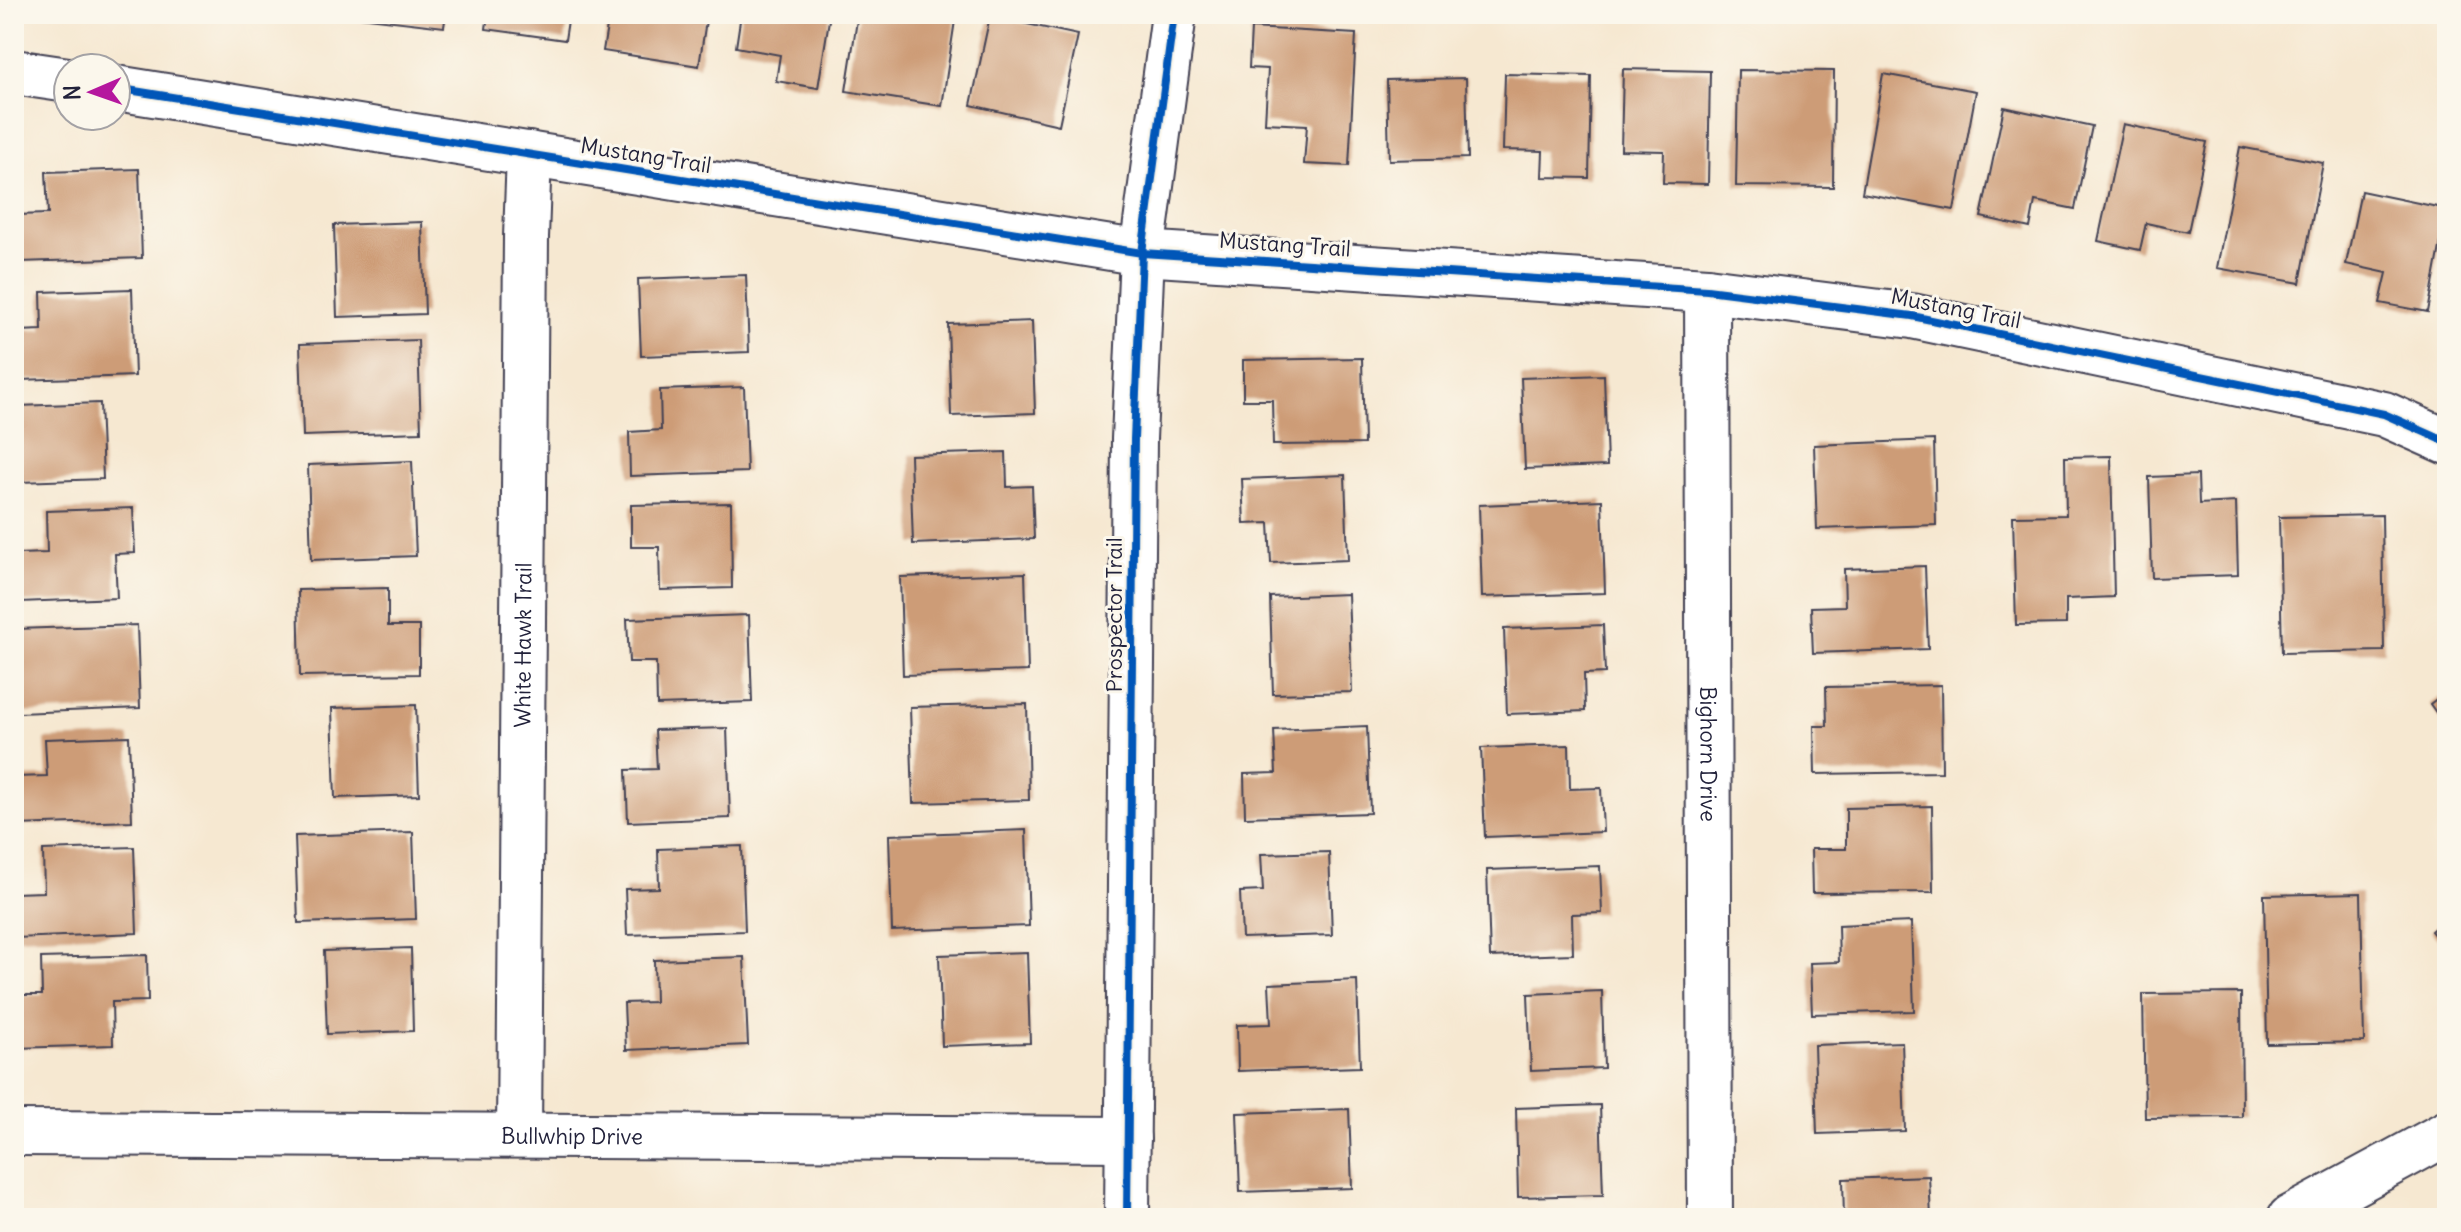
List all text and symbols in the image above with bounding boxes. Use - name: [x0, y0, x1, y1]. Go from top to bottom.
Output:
- north arrow: [52, 52, 132, 132]
- text: N: [58, 85, 86, 101]
- street label: Mustang Trail: [579, 131, 713, 179]
- street label: Mustang Trail: [1218, 225, 1352, 263]
- street label: Mustang Trail: [1889, 282, 2023, 334]
- street label: Prospector Trail: [1100, 537, 1128, 693]
- street label: White Hawk Trail: [508, 562, 537, 728]
- street label: Bighorn Drive: [1694, 686, 1723, 822]
- street label: Bullwhip Drive: [501, 1122, 643, 1150]

